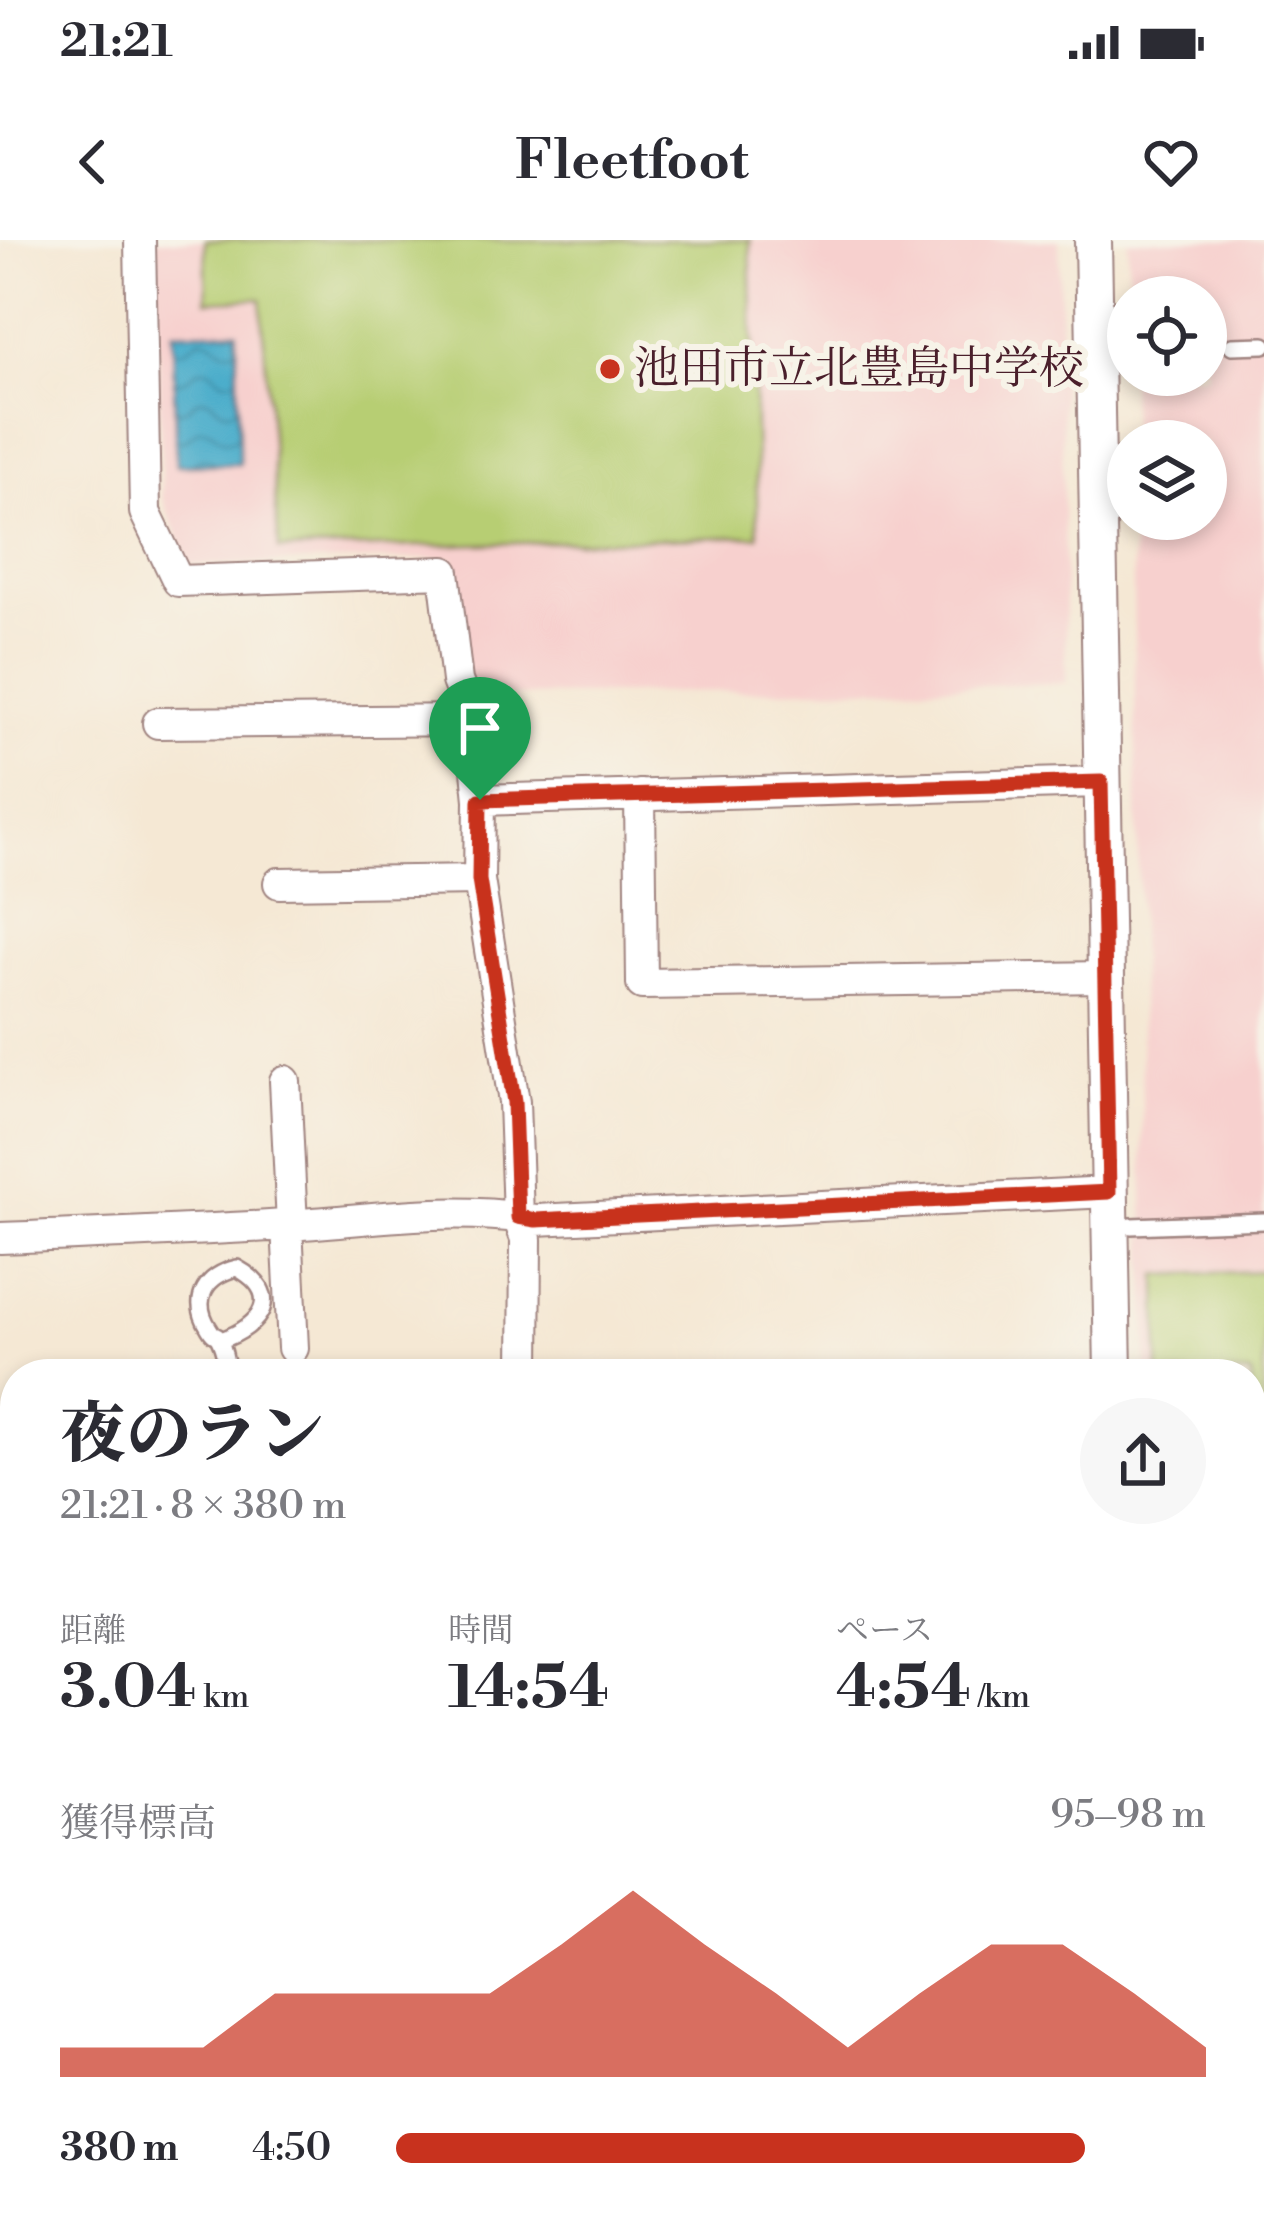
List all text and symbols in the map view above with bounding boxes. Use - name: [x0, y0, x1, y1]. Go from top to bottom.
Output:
- text: 21:21: [60, 14, 173, 71]
- text: Fleetfoot: [515, 128, 749, 196]
- icon: back: [60, 129, 126, 195]
- icon: heart: [1138, 129, 1204, 195]
- map controls: [1107, 276, 1227, 540]
- button: locate: [1107, 276, 1227, 396]
- place label: 池田市立北豊島中学校: [634, 341, 1084, 398]
- marker: 池田市立北豊島中学校: [597, 356, 623, 382]
- button: layers: [1107, 420, 1227, 540]
- pin: [429, 677, 531, 800]
- icon: arrive: [447, 695, 513, 761]
- text: 夜のラン: [60, 1395, 324, 1478]
- button: share: [1080, 1398, 1206, 1524]
- text: 21:21 · 8 × 380 m: [60, 1482, 346, 1531]
- text: 距離: [60, 1611, 126, 1652]
- text: 時間: [448, 1611, 514, 1652]
- text: ペース: [836, 1611, 933, 1652]
- text: 3.04: [60, 1652, 196, 1727]
- text: 14:54: [448, 1652, 609, 1727]
- text: 4:54: [836, 1652, 971, 1727]
- text: km: [196, 1677, 249, 1718]
- text: /km: [971, 1677, 1030, 1718]
- text: 95–98 m: [1050, 1791, 1206, 1840]
- text: 獲得標高: [60, 1800, 216, 1849]
- text: 380 m: [60, 2124, 178, 2173]
- text: 4:50: [252, 2124, 331, 2173]

